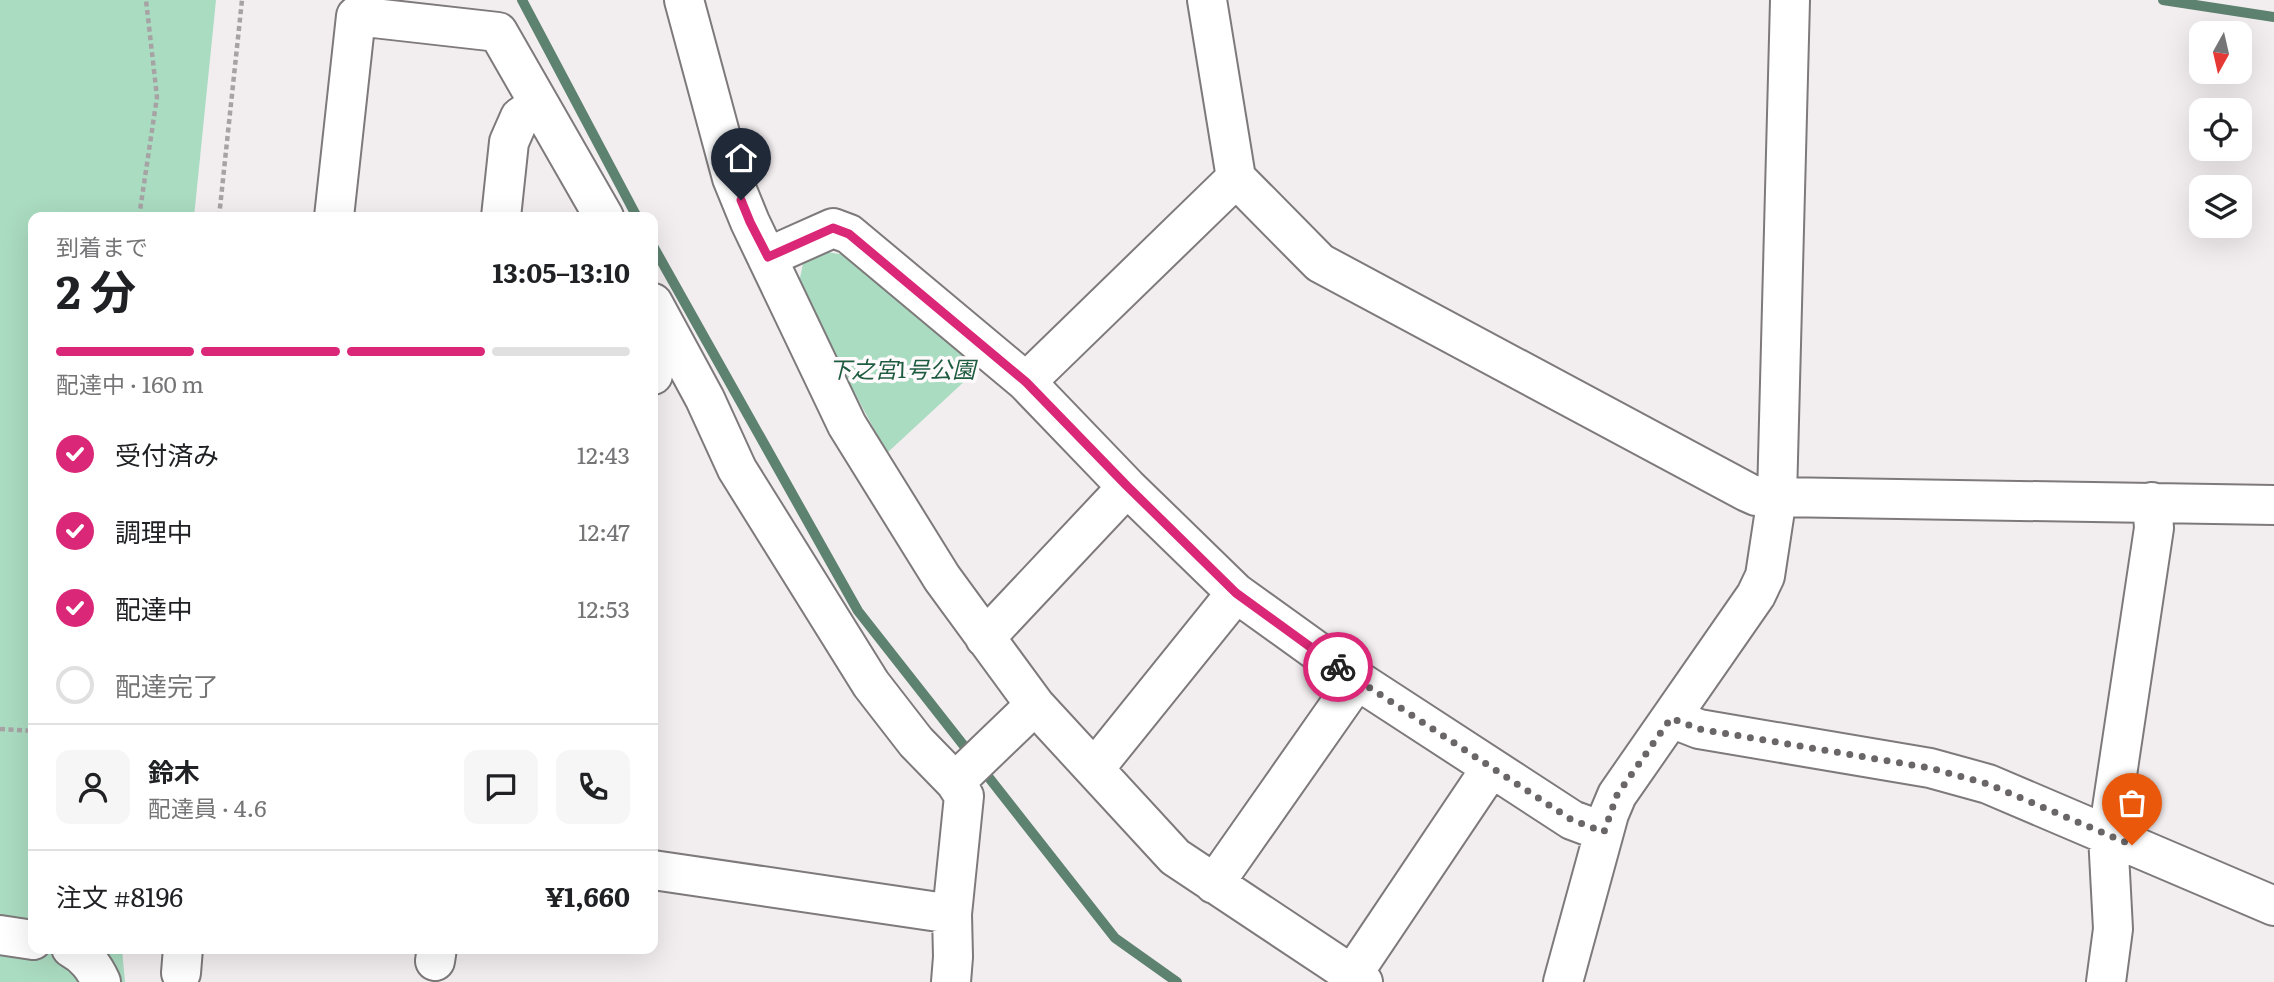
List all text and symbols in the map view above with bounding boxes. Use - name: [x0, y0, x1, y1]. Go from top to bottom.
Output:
- north arrow: [2189, 21, 2252, 84]
- map controls: [2189, 21, 2252, 238]
- button: locate: [2189, 98, 2252, 161]
- pin: [711, 128, 771, 200]
- icon: home: [722, 139, 760, 177]
- button: layers: [2189, 175, 2252, 238]
- text: 到着まで: [56, 229, 148, 263]
- text: 13:05–13:10: [493, 252, 630, 291]
- text: 2 分: [56, 255, 136, 323]
- park label: 下之宮1号公園: [829, 351, 978, 385]
- text: 配達中 · 160 m: [56, 366, 204, 400]
- text: 受付済み: [115, 434, 219, 473]
- icon: check: [56, 435, 94, 473]
- text: 12:43: [577, 437, 630, 471]
- text: 調理中: [115, 511, 193, 550]
- icon: check: [56, 512, 94, 550]
- text: 12:47: [578, 514, 630, 548]
- text: 配達中: [115, 588, 193, 627]
- icon: check: [56, 589, 94, 627]
- text: 12:53: [577, 591, 630, 625]
- courier: [1303, 632, 1373, 702]
- icon: bike: [1319, 648, 1357, 686]
- text: 配達完了: [115, 665, 219, 704]
- button: person: [56, 750, 130, 824]
- button: chat: [464, 750, 538, 824]
- button: phone: [556, 750, 630, 824]
- text: 鈴木: [148, 751, 200, 790]
- pin: [2102, 773, 2162, 845]
- icon: bag: [2113, 784, 2151, 822]
- text: 配達員 · 4.6: [148, 790, 267, 824]
- text: 注文 #8196: [56, 876, 183, 915]
- text: ¥1,660: [545, 876, 630, 915]

